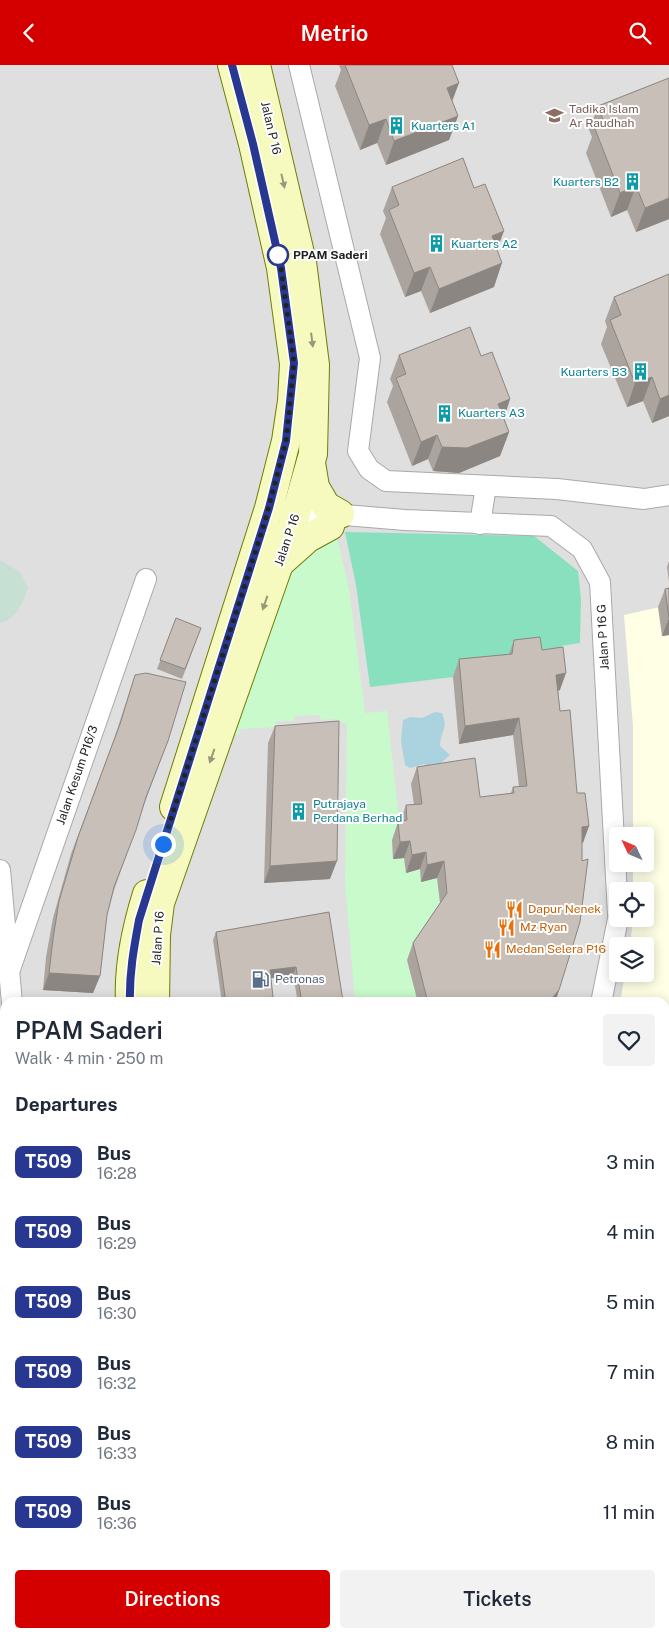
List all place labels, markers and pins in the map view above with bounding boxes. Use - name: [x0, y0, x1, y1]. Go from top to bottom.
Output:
- place label: Tadika Islam Ar Raudhah: [569, 102, 639, 130]
- school or university icon: Tadika Islam Ar Raudhah: [545, 106, 565, 126]
- building icon: Kuarters A1: [387, 116, 407, 136]
- place label: Kuarters A1: [411, 119, 475, 133]
- building icon: Kuarters B2: [623, 172, 643, 192]
- place label: Kuarters B2: [553, 175, 619, 189]
- building icon: Kuarters A2: [427, 234, 447, 254]
- place label: Kuarters A2: [451, 237, 518, 251]
- marker: PPAM Saderi: [267, 244, 289, 266]
- place label: PPAM Saderi: [293, 248, 368, 262]
- building icon: Kuarters B3: [631, 362, 651, 382]
- place label: Kuarters B3: [561, 365, 627, 379]
- building icon: Kuarters A3: [434, 403, 454, 423]
- place label: Kuarters A3: [458, 406, 525, 420]
- place label: Putrajaya Perdana Berhad: [313, 797, 402, 825]
- building icon: Putrajaya Perdana Berhad: [289, 801, 309, 821]
- restaurant icon: Dapur Nenek: [504, 899, 524, 919]
- place label: Dapur Nenek: [528, 902, 601, 916]
- restaurant icon: Mz Ryan: [496, 917, 516, 937]
- place label: Mz Ryan: [520, 920, 567, 934]
- restaurant icon: Medan Selera P16: [482, 939, 502, 959]
- place label: Medan Selera P16: [506, 942, 606, 956]
- fuel station icon: Petronas: [251, 969, 271, 989]
- place label: Petronas: [275, 972, 325, 986]

